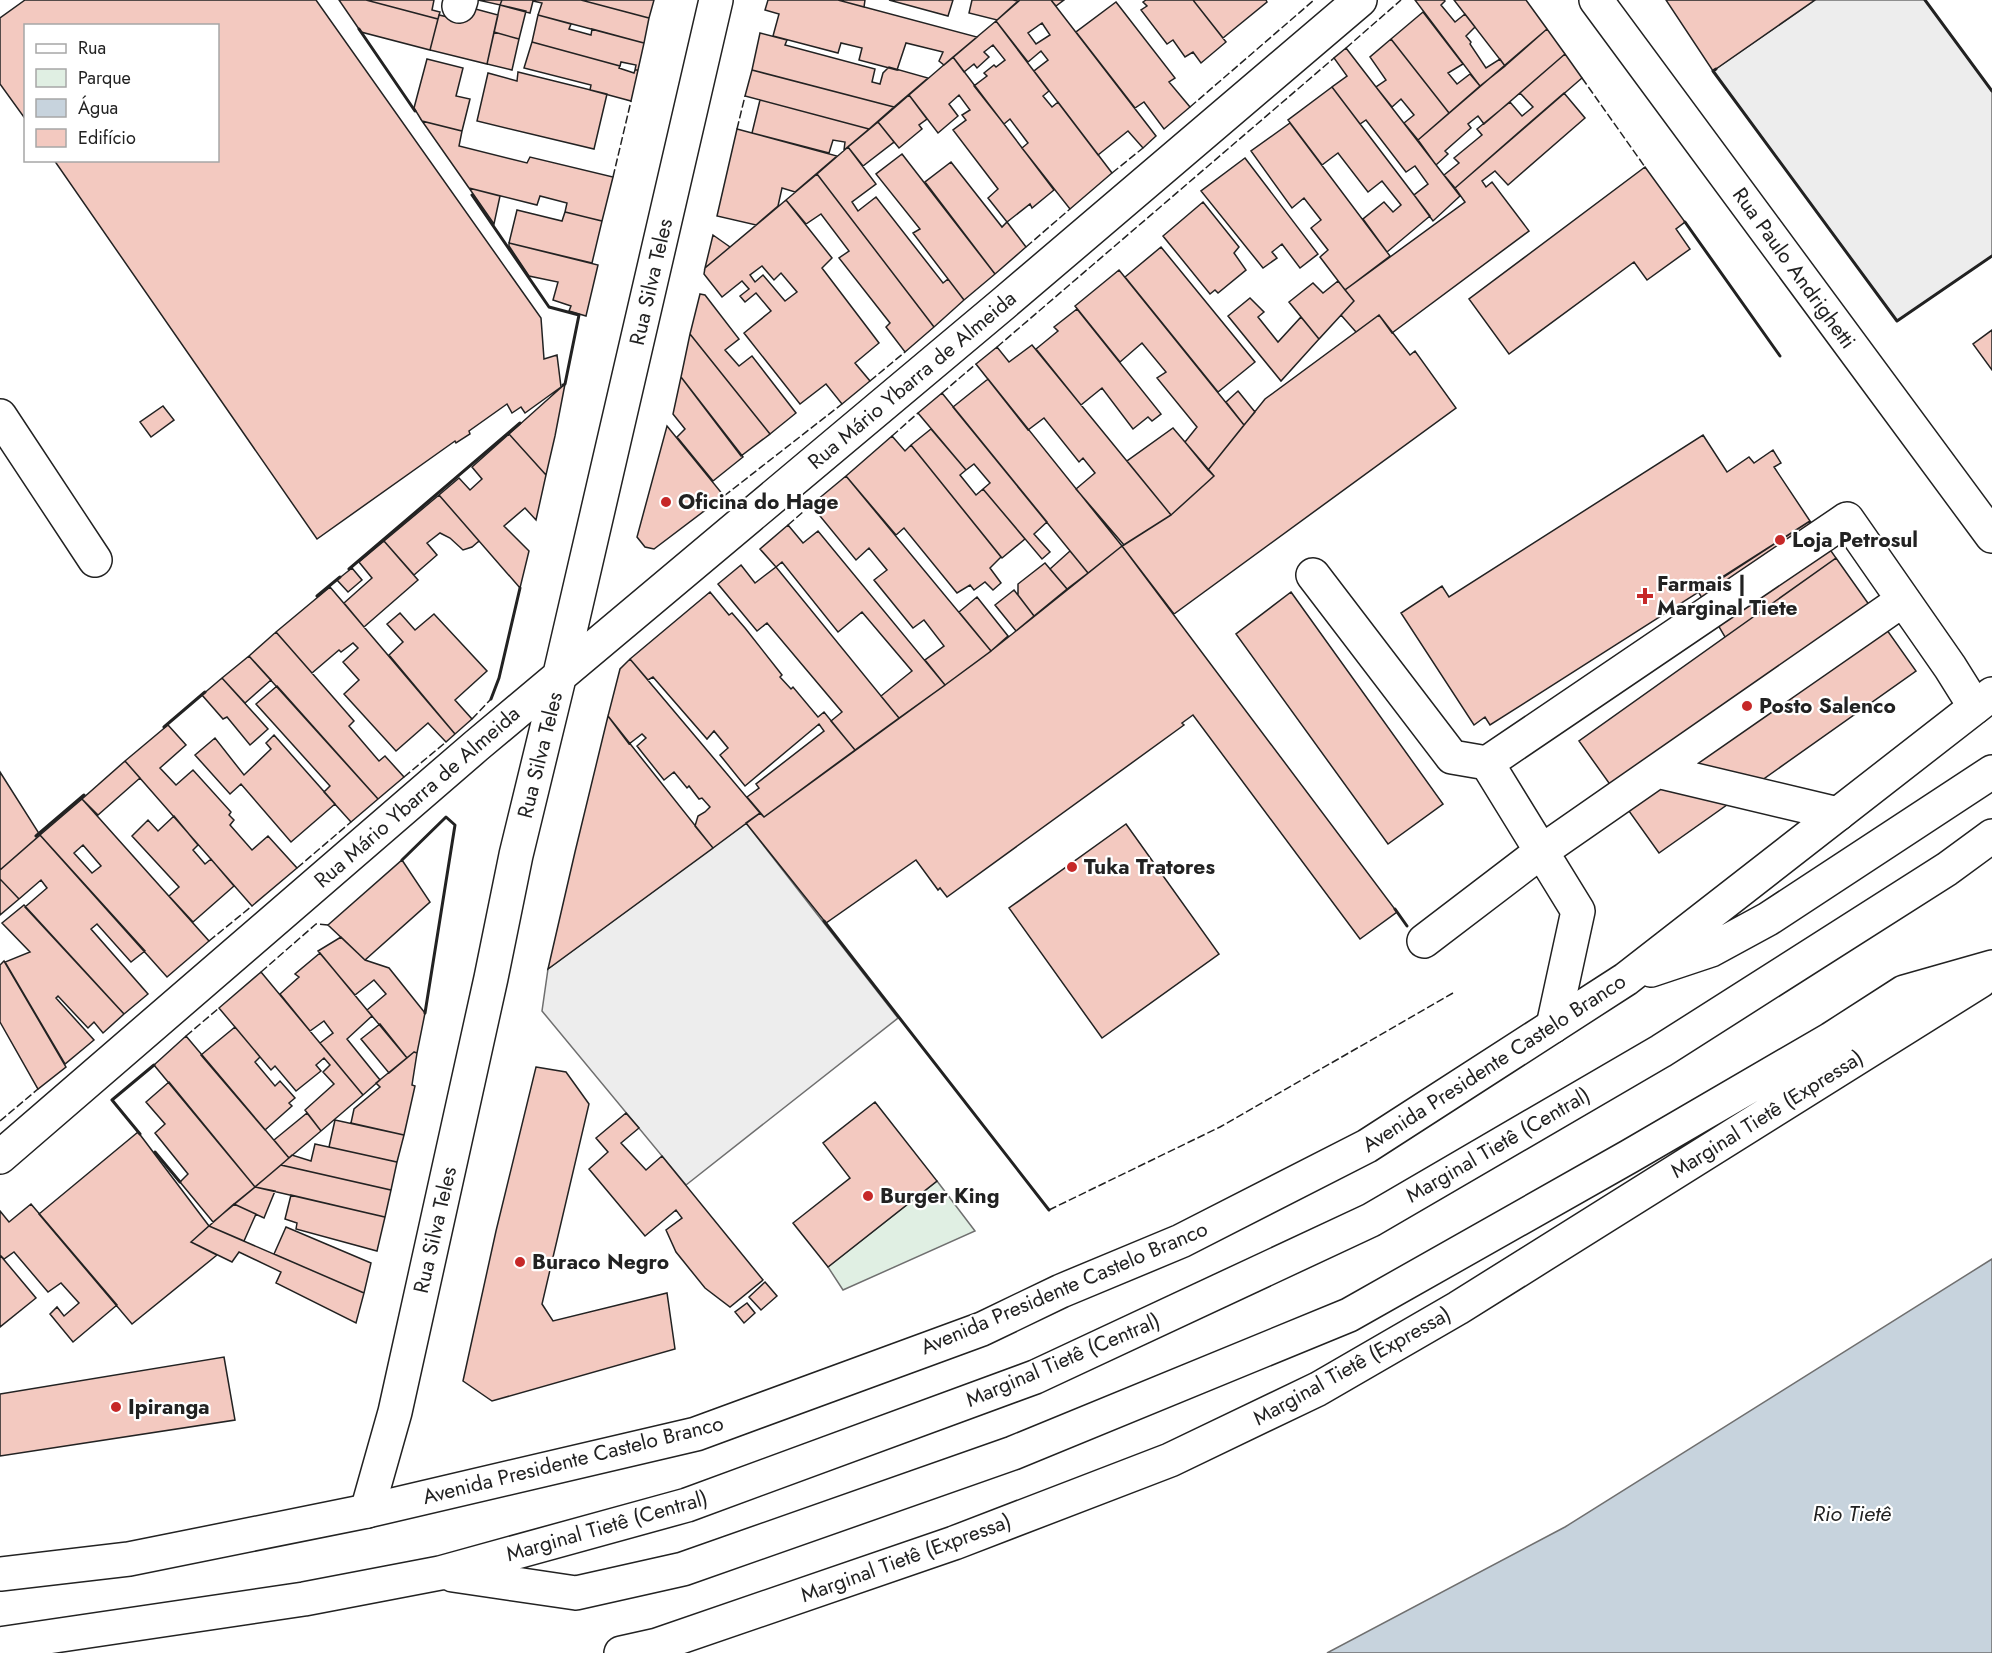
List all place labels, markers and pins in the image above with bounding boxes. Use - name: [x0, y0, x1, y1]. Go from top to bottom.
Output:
- place label: Oficina do Hage: [678, 487, 838, 517]
- marker: Oficina do Hage: [659, 495, 673, 509]
- place label: Loja Petrosul: [1792, 525, 1918, 555]
- marker: Loja Petrosul: [1773, 533, 1787, 547]
- place label: Farmais | Marginal Tiete: [1657, 569, 1798, 623]
- marker: Farmais | Marginal Tiete: [1638, 589, 1652, 603]
- place label: Posto Salenco: [1759, 691, 1896, 721]
- marker: Posto Salenco: [1740, 699, 1754, 713]
- place label: Tuka Tratores: [1084, 852, 1215, 882]
- marker: Tuka Tratores: [1065, 860, 1079, 874]
- place label: Burger King: [880, 1181, 999, 1211]
- marker: Burger King: [861, 1189, 875, 1203]
- place label: Buraco Negro: [532, 1247, 669, 1277]
- marker: Buraco Negro: [513, 1255, 527, 1269]
- place label: Ipiranga: [128, 1392, 210, 1422]
- marker: Ipiranga: [109, 1400, 123, 1414]

